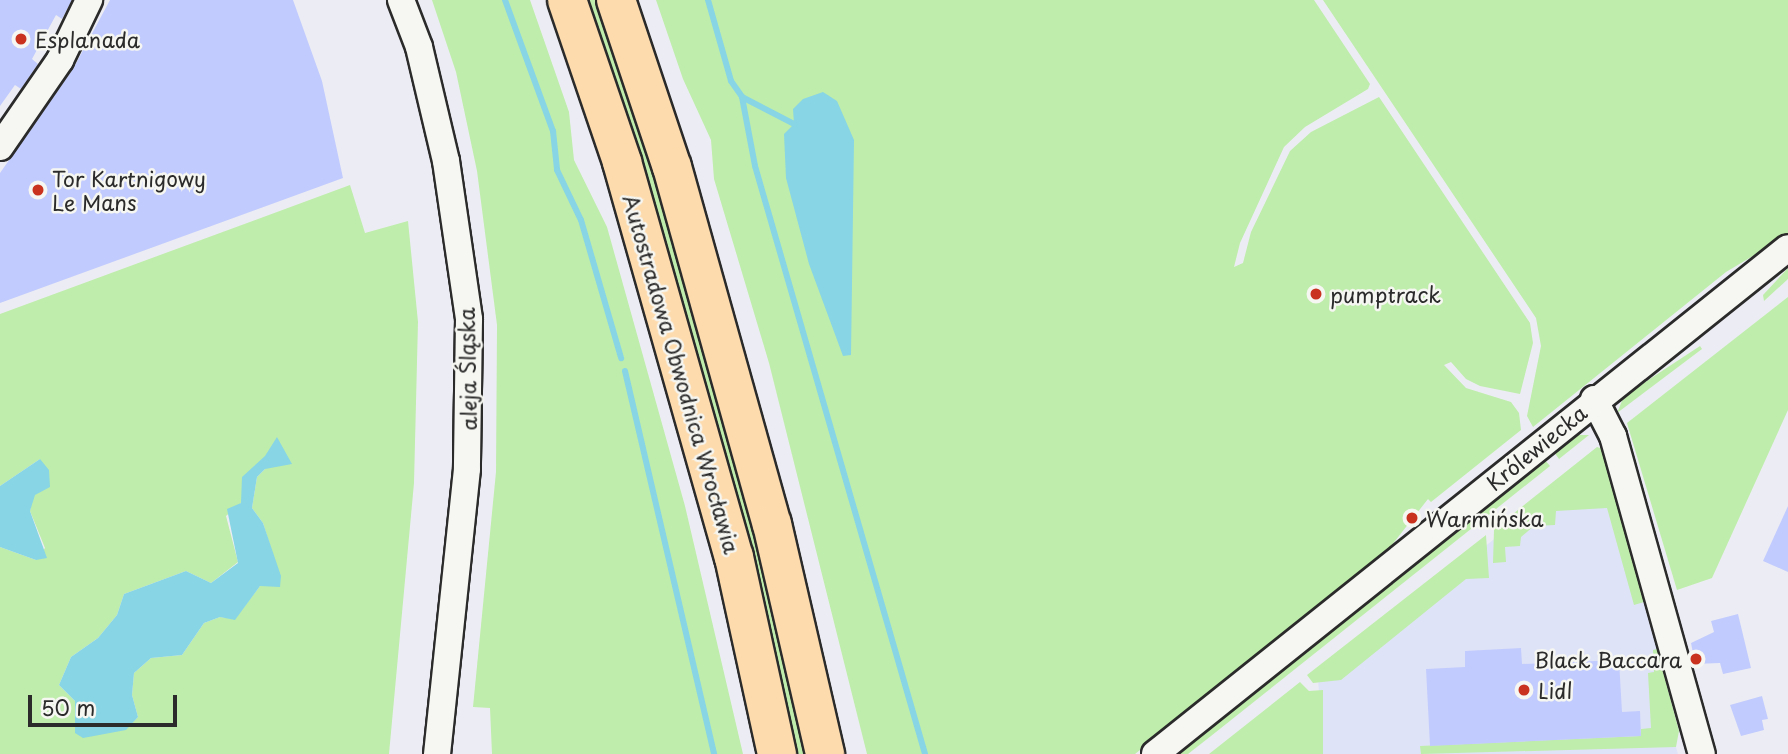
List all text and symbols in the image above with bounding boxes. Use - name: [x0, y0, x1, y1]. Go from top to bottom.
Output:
- place label: Esplanada: [35, 26, 140, 52]
- marker: Esplanada: [13, 31, 29, 47]
- place label: Tor Kartnigowy Le Mans: [52, 165, 207, 215]
- marker: Tor Kartnigowy Le Mans: [30, 182, 46, 198]
- street label: Autostradowa Obwodnica Wrocławia: [618, 191, 746, 557]
- place label: pumptrack: [1330, 281, 1441, 307]
- marker: pumptrack: [1308, 286, 1324, 302]
- street label: aleja Śląska: [453, 307, 481, 431]
- street label: Królewiecka: [1481, 399, 1591, 495]
- place label: Warmińska: [1426, 505, 1544, 531]
- marker: Warmińska: [1404, 510, 1420, 526]
- place label: Black Baccara: [1534, 646, 1682, 672]
- marker: Black Baccara: [1688, 651, 1704, 667]
- place label: Lidl: [1538, 677, 1573, 703]
- scale bar: [32, 680, 180, 724]
- marker: Lidl: [1516, 682, 1532, 698]
- text: 50 m: [41, 691, 95, 723]

